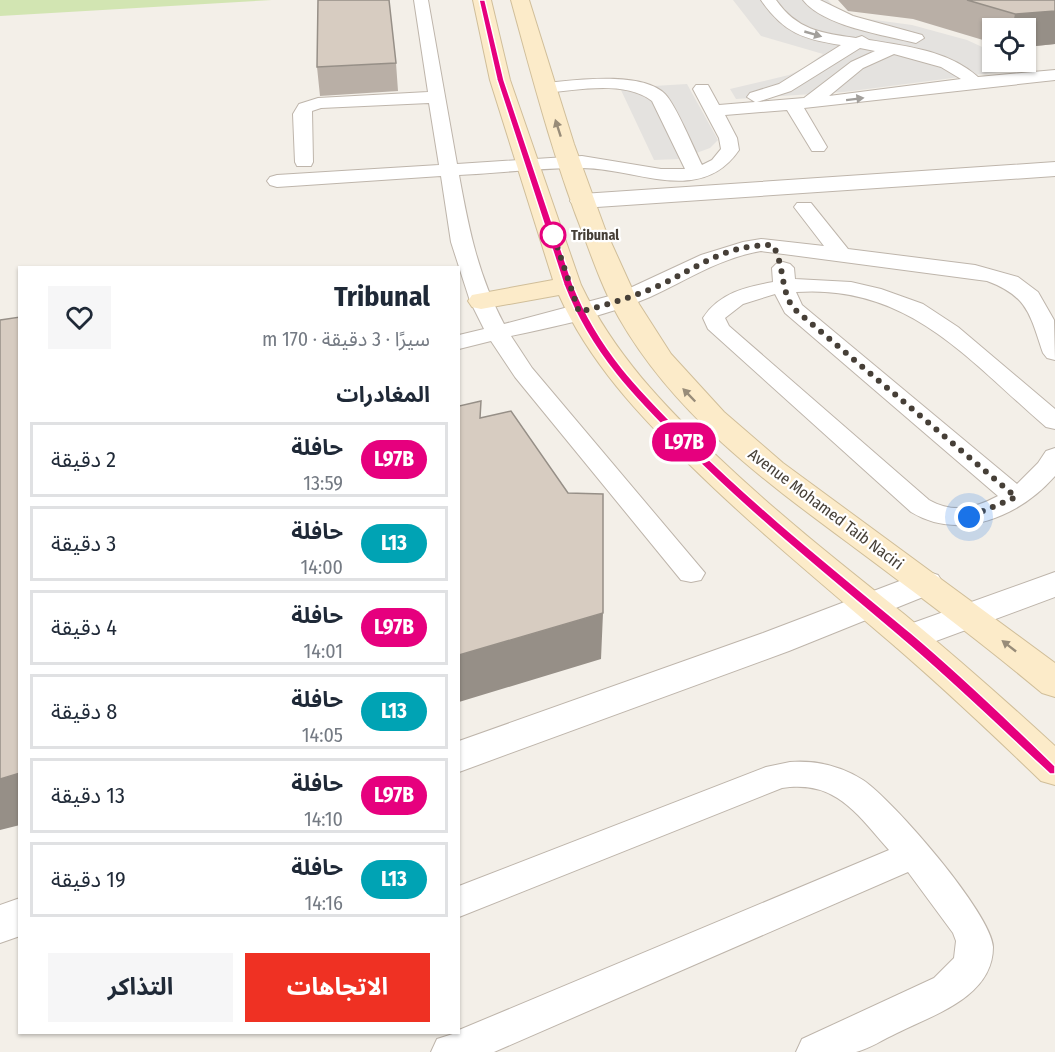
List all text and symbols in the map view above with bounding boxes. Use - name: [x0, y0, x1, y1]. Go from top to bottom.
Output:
- map controls: [982, 18, 1036, 72]
- button: locate: [982, 18, 1036, 72]
- one-way arrow: [804, 30, 822, 39]
- one-way arrow: [846, 94, 865, 103]
- one-way arrow: [553, 119, 563, 137]
- marker: Tribunal: [540, 222, 566, 248]
- place label: Tribunal: [571, 227, 619, 244]
- text: Tribunal: [334, 280, 430, 313]
- button: heart: [48, 286, 111, 349]
- text: سيرًا · 3 دقيقة · 170 m: [262, 327, 430, 351]
- text: المغادرات: [336, 381, 430, 408]
- one-way arrow: [683, 388, 697, 402]
- line badge: L97B: [642, 422, 726, 462]
- text: L97B: [664, 429, 704, 455]
- text: حافلة: [291, 434, 343, 461]
- street label: Avenue Mohamed Taib Naciri: [745, 444, 907, 574]
- text: 2 دقيقة: [51, 446, 116, 473]
- text: L97B: [374, 446, 414, 472]
- text: 13:59: [303, 471, 343, 495]
- your location: [954, 502, 984, 532]
- text: حافلة: [291, 518, 343, 545]
- text: 3 دقيقة: [51, 530, 116, 557]
- text: L13: [381, 530, 407, 556]
- text: 14:00: [300, 555, 343, 579]
- text: حافلة: [291, 602, 343, 629]
- text: 4 دقيقة: [51, 614, 117, 641]
- text: L97B: [374, 614, 414, 640]
- text: 14:01: [304, 639, 343, 663]
- one-way arrow: [1002, 641, 1017, 653]
- text: حافلة: [291, 686, 343, 713]
- text: 8 دقيقة: [51, 698, 117, 725]
- text: L13: [381, 698, 407, 724]
- text: 14:05: [302, 723, 343, 747]
- text: حافلة: [291, 770, 343, 797]
- text: 13 دقيقة: [51, 782, 125, 809]
- text: L97B: [374, 782, 414, 808]
- text: 14:10: [304, 807, 343, 831]
- text: حافلة: [291, 854, 343, 881]
- text: 19 دقيقة: [51, 866, 126, 893]
- text: L13: [381, 866, 407, 892]
- text: 14:16: [304, 891, 343, 915]
- button: التذاكر: [48, 953, 233, 1022]
- button: الاتجاهات: [245, 953, 430, 1022]

